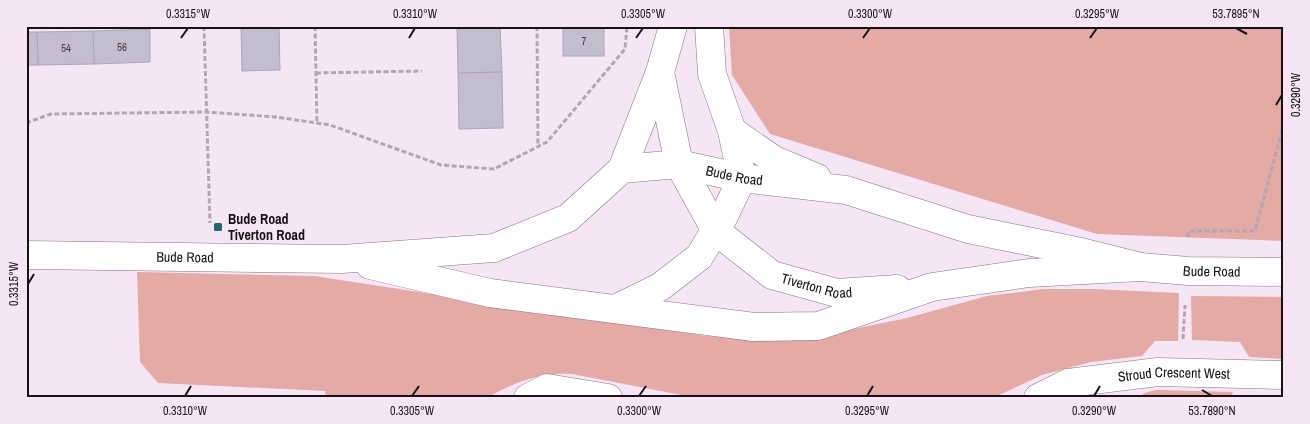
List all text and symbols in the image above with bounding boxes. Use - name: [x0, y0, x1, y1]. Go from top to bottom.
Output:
- text: 0.3315°W: [166, 6, 211, 22]
- text: 0.3310°W: [393, 6, 438, 22]
- text: 0.3305°W: [621, 6, 666, 22]
- text: 0.3300°W: [848, 6, 893, 22]
- text: 0.3295°W: [1075, 6, 1120, 22]
- text: 53.7895°N: [1212, 6, 1260, 22]
- house number: 7: [581, 34, 587, 48]
- house number: 56: [117, 40, 127, 54]
- house number: 54: [61, 41, 71, 55]
- text: 0.3290°W: [1288, 72, 1304, 117]
- street label: Bude Road: [704, 161, 764, 189]
- place label: Bude Road Tiverton Road: [228, 210, 305, 244]
- marker: Bude Road Tiverton Road: [212, 221, 224, 233]
- street label: Bude Road: [156, 248, 214, 266]
- text: 0.3315°W: [6, 261, 22, 306]
- street label: Bude Road: [1182, 262, 1241, 281]
- street label: Tiverton Road: [779, 269, 853, 302]
- street label: Stroud Crescent West: [1117, 363, 1230, 386]
- text: 0.3310°W: [163, 403, 208, 419]
- text: 0.3305°W: [390, 403, 435, 419]
- text: 0.3300°W: [617, 403, 662, 419]
- text: 0.3295°W: [845, 403, 890, 419]
- text: 0.3290°W: [1072, 403, 1117, 419]
- text: 53.7890°N: [1188, 403, 1236, 419]

